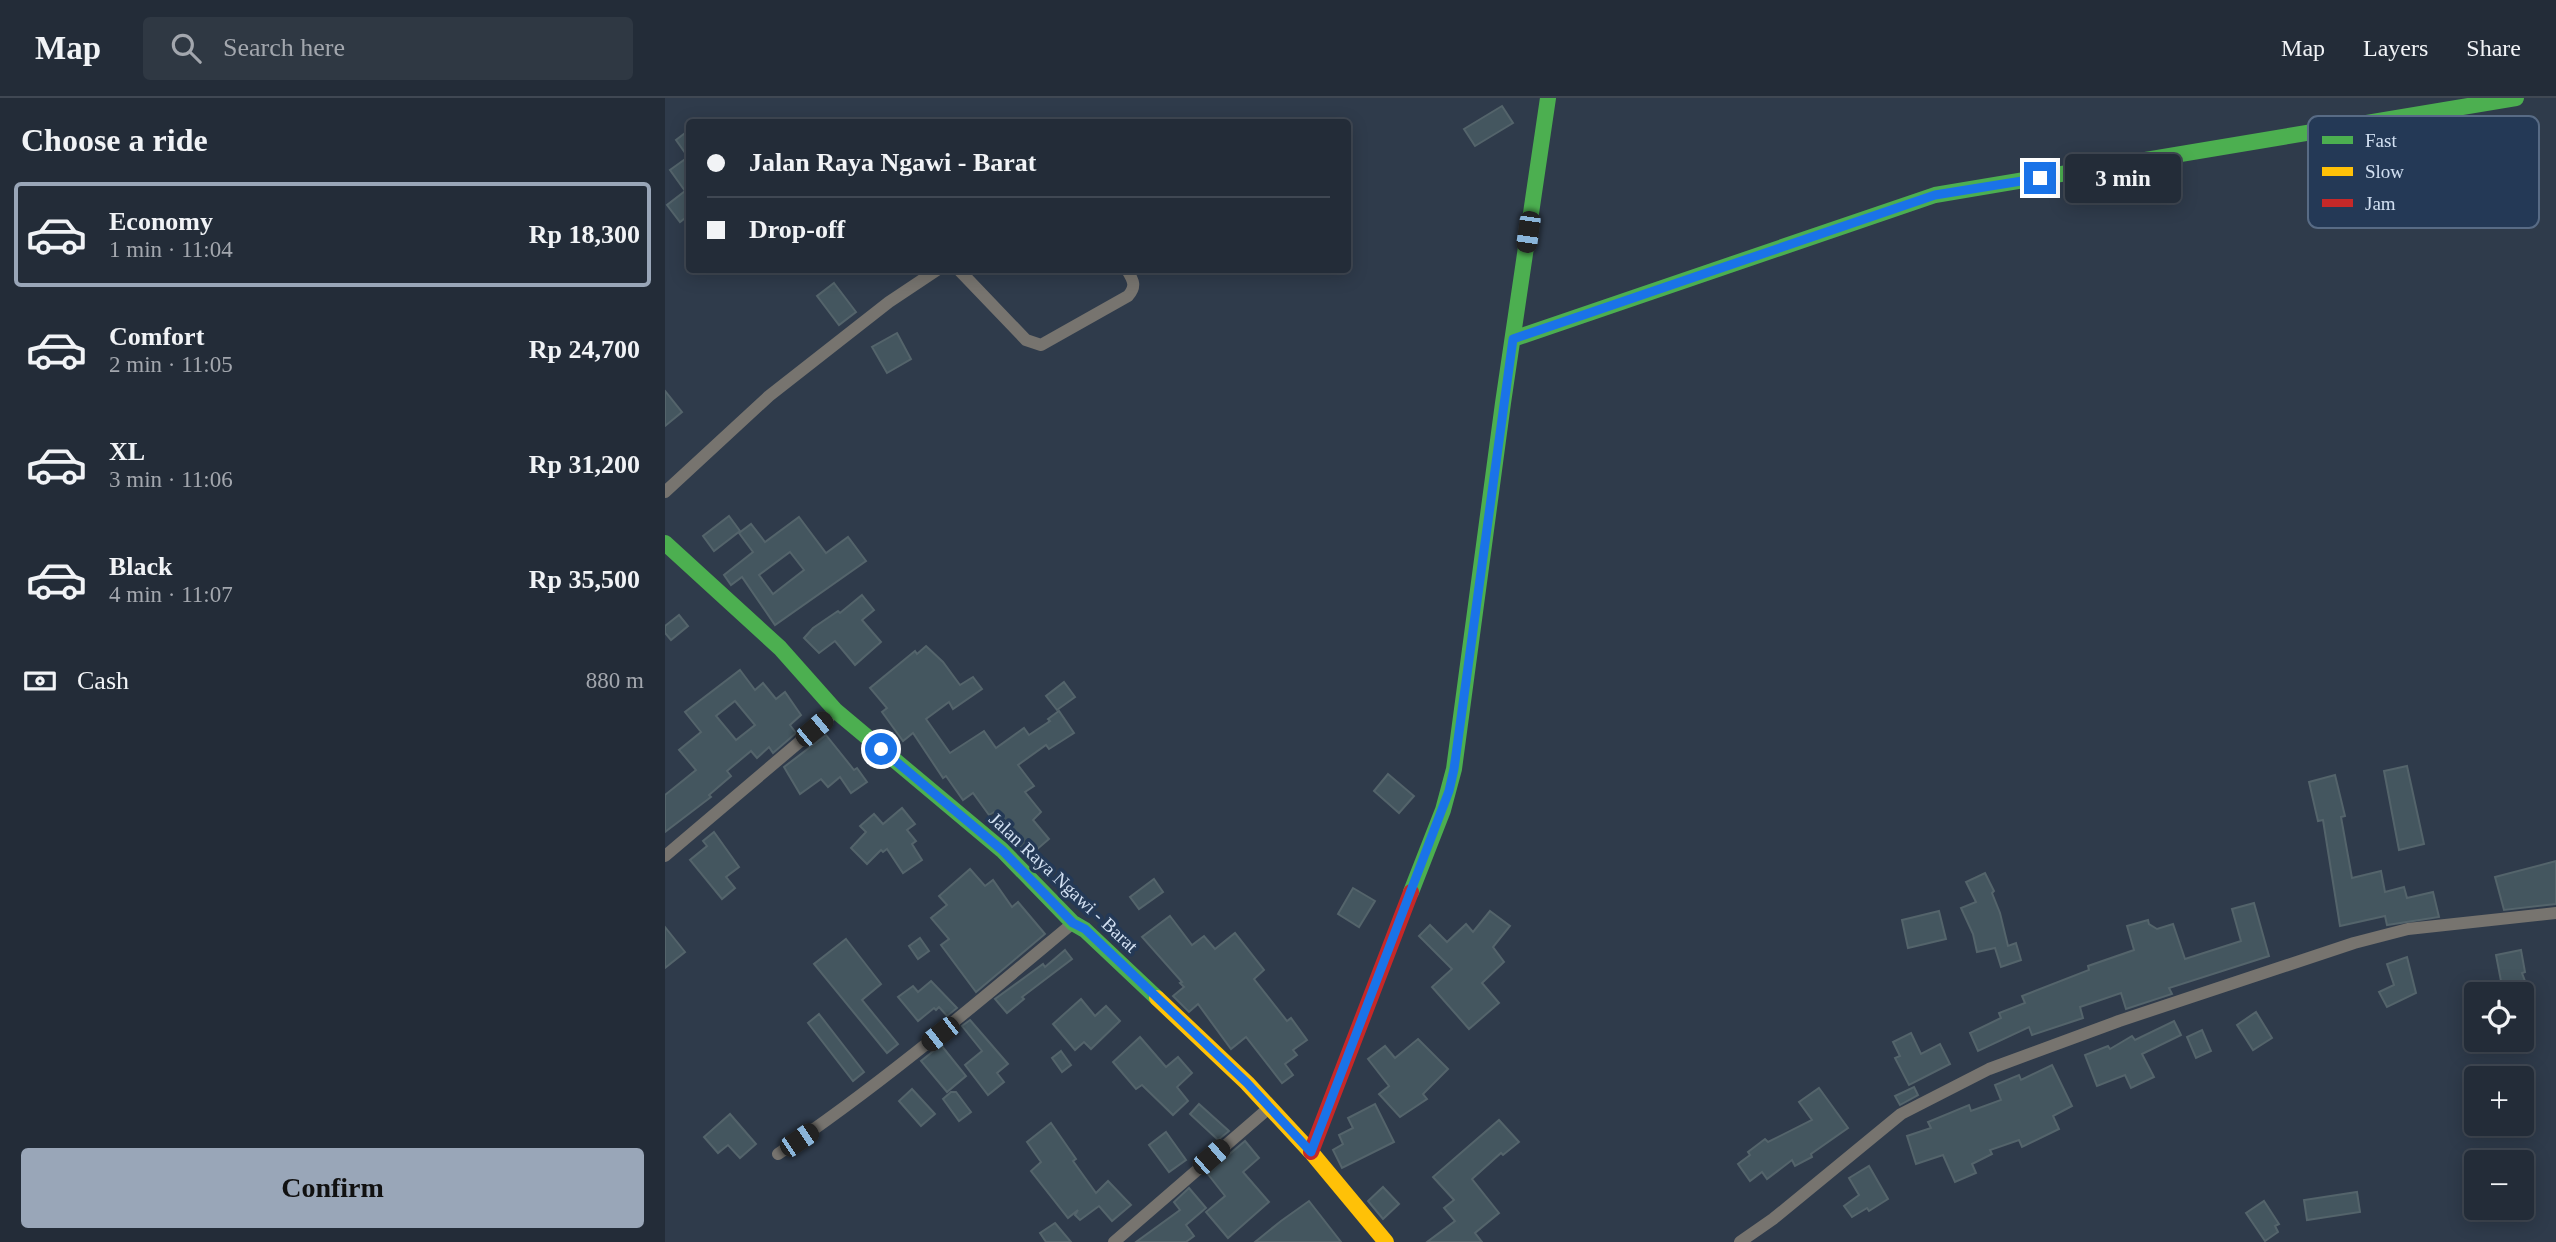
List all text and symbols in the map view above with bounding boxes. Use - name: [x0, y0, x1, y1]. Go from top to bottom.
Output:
- search box: [143, 17, 633, 80]
- icon: search: [167, 29, 205, 67]
- text: Map: [35, 30, 101, 66]
- text: Search here: [223, 33, 345, 62]
- text: Map: [2281, 35, 2325, 61]
- text: Layers: [2363, 35, 2428, 61]
- text: Share: [2466, 35, 2521, 61]
- legend: [2308, 116, 2539, 228]
- text: Choose a ride: [21, 122, 208, 158]
- text: Fast: [2365, 130, 2397, 151]
- text: Jalan Raya Ngawi - Barat: [749, 148, 1036, 177]
- callout: 3 min: [2065, 154, 2180, 202]
- text: Slow: [2365, 161, 2404, 182]
- route end: [2024, 162, 2056, 194]
- text: 3 min: [2095, 166, 2151, 191]
- text: Jam: [2365, 193, 2396, 214]
- icon: car: [25, 203, 88, 266]
- text: Economy: [109, 207, 213, 236]
- car: [1515, 210, 1542, 254]
- text: Drop-off: [749, 215, 845, 244]
- text: Rp 18,300: [529, 220, 640, 249]
- text: 1 min · 11:04: [109, 237, 233, 262]
- icon: car: [25, 318, 88, 381]
- text: Comfort: [109, 322, 204, 351]
- text: Rp 24,700: [529, 335, 640, 364]
- text: 2 min · 11:05: [109, 352, 233, 377]
- icon: car: [25, 433, 88, 496]
- text: XL: [109, 437, 145, 466]
- text: Rp 31,200: [529, 450, 640, 479]
- text: 3 min · 11:06: [109, 467, 233, 492]
- icon: car: [25, 548, 88, 611]
- text: Black: [109, 552, 173, 581]
- text: Rp 35,500: [529, 565, 640, 594]
- text: 4 min · 11:07: [109, 582, 233, 607]
- icon: cash: [21, 662, 59, 700]
- text: Cash: [77, 666, 129, 695]
- text: 880 m: [586, 668, 644, 693]
- car: [792, 707, 837, 751]
- route start: [865, 733, 897, 765]
- street label: Jalan Raya Ngawi - Barat: [985, 808, 1143, 957]
- map controls: [2464, 982, 2534, 1220]
- button: locate: [2464, 982, 2534, 1052]
- car: [917, 1013, 964, 1055]
- button: +: [2464, 1066, 2534, 1136]
- car: [776, 1120, 823, 1160]
- car: [1189, 1135, 1234, 1179]
- button: Confirm: [21, 1148, 644, 1228]
- button: −: [2464, 1150, 2534, 1220]

